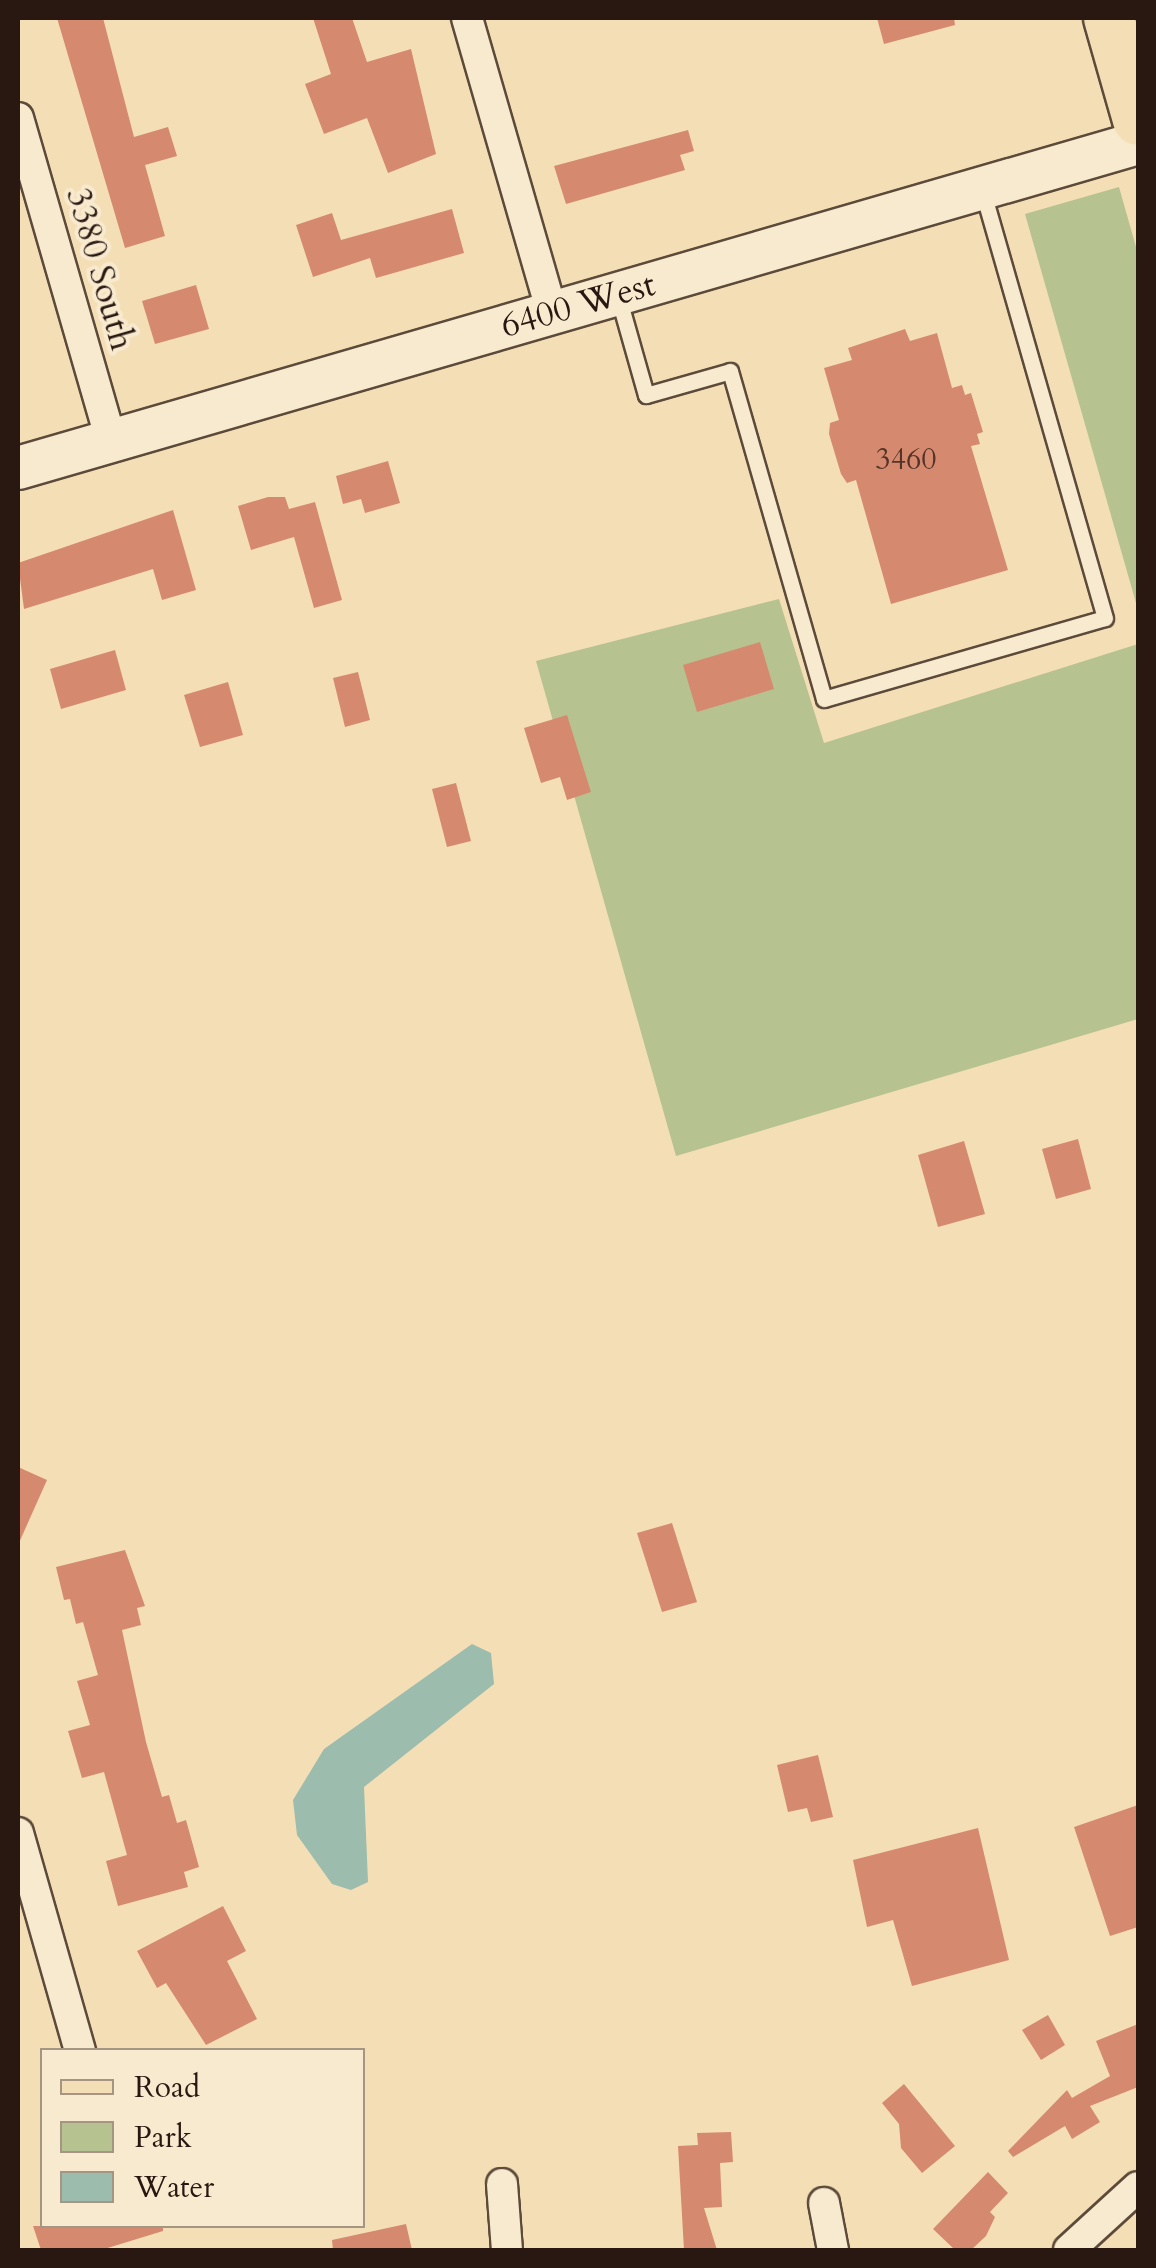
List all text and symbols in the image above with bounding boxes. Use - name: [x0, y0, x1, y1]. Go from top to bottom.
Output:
- street label: 3380 South: [57, 183, 143, 355]
- street label: 6400 West: [496, 263, 660, 347]
- house number: 3460: [875, 442, 937, 478]
- legend: [40, 2048, 365, 2228]
- text: Road: [134, 2067, 200, 2108]
- text: Park: [134, 2117, 192, 2158]
- text: Water: [134, 2167, 214, 2208]

